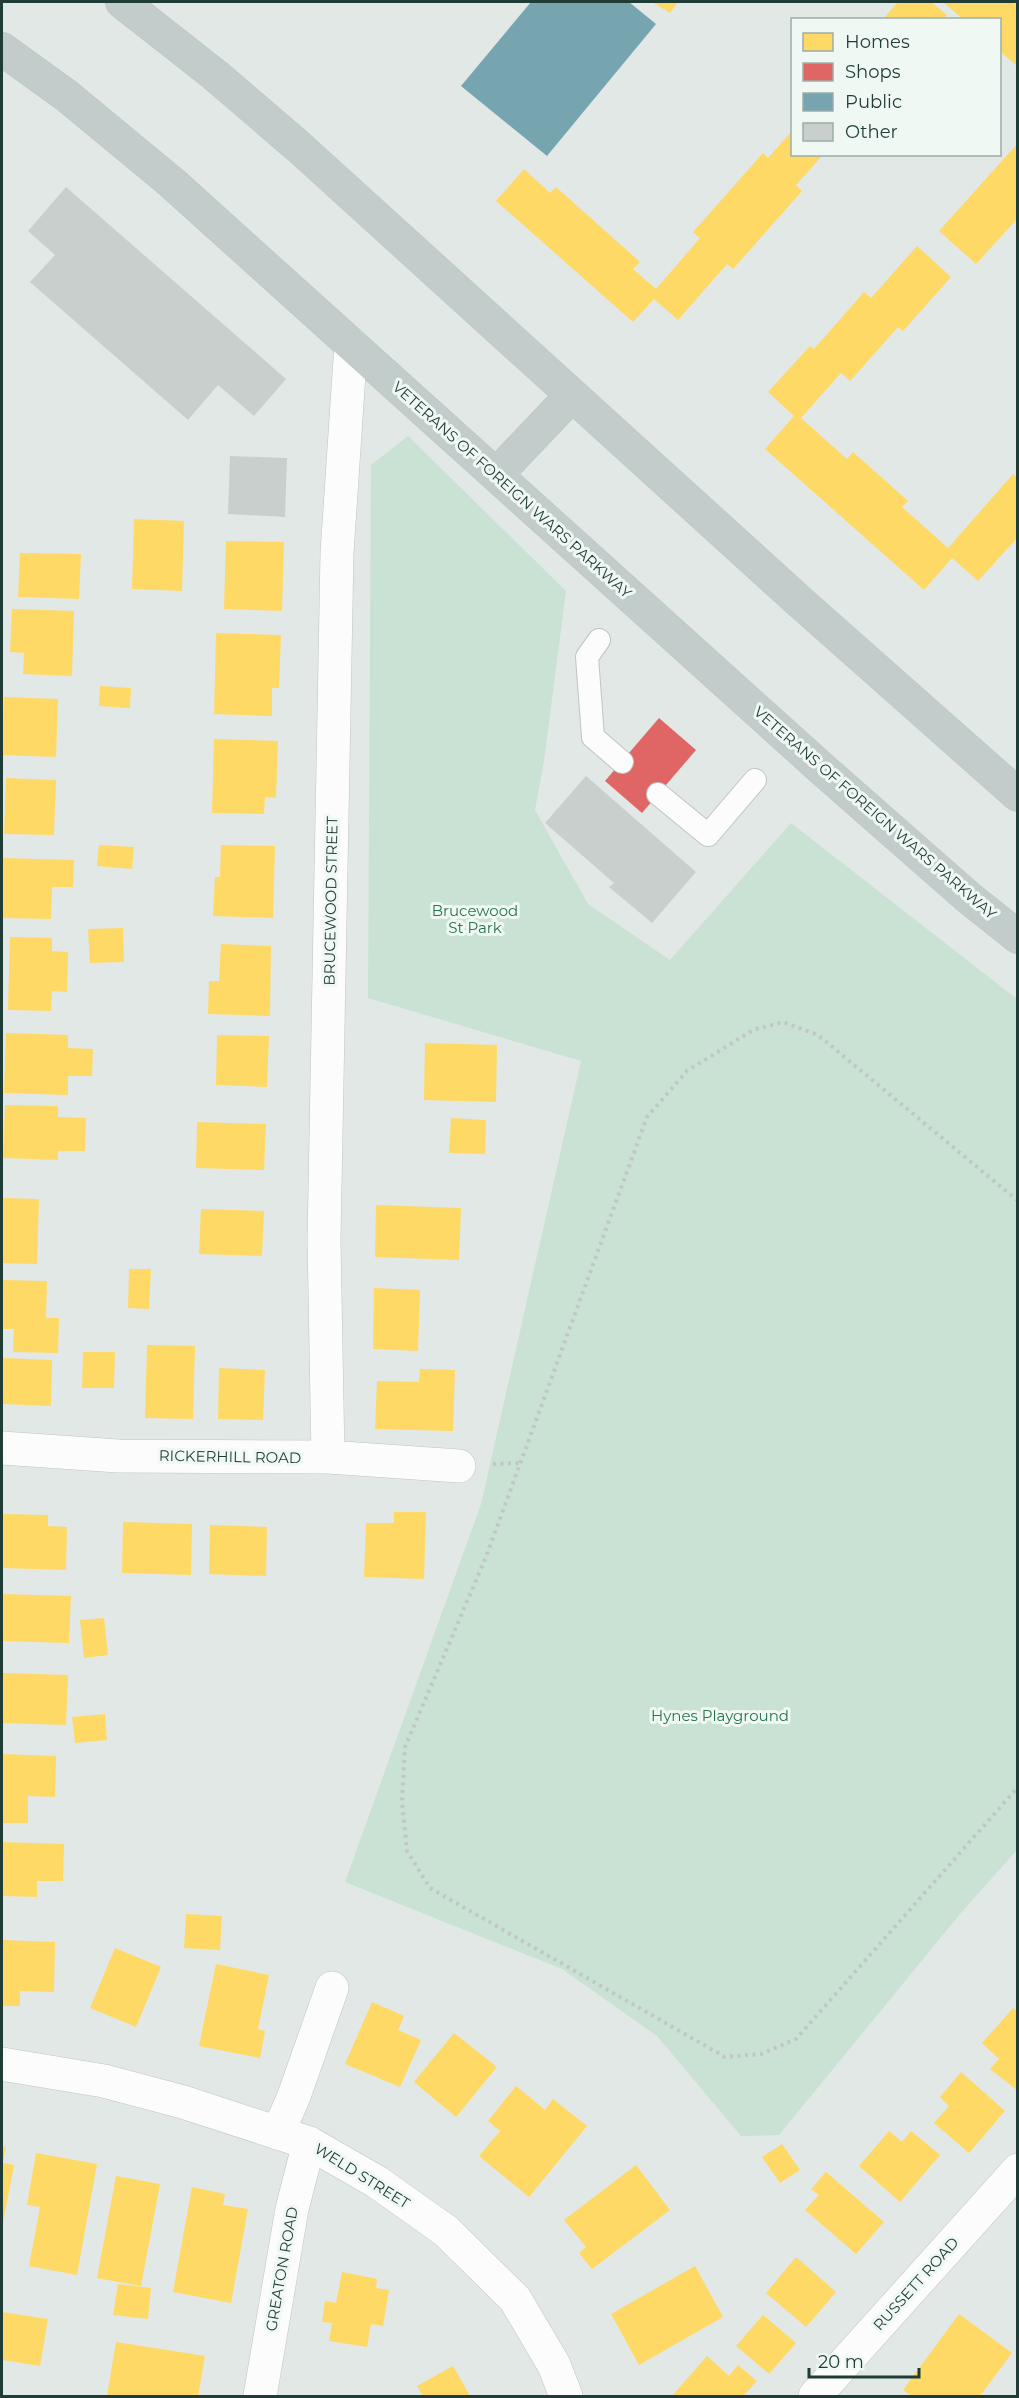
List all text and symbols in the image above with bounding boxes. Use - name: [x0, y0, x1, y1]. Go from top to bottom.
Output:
- legend: [791, 18, 1001, 156]
- text: Homes: [845, 31, 910, 53]
- text: Shops: [845, 61, 901, 83]
- text: Public: [845, 91, 902, 113]
- text: Other: [845, 121, 898, 143]
- street label: VETERANS OF FOREIGN WARS PARKWAY: [389, 377, 636, 602]
- street label: VETERANS OF FOREIGN WARS PARKWAY: [750, 702, 1001, 924]
- street label: BRUCEWOOD STREET: [320, 816, 341, 986]
- park label: Brucewood St Park: [432, 901, 518, 937]
- street label: RICKERHILL ROAD: [159, 1446, 301, 1467]
- park label: Hynes Playground: [651, 1706, 789, 1725]
- street label: WELD STREET: [311, 2139, 414, 2213]
- street label: GREATON ROAD: [261, 2205, 302, 2333]
- street label: RUSSETT ROAD: [869, 2233, 962, 2334]
- scale bar: [809, 2341, 918, 2379]
- text: 20 m: [818, 2351, 864, 2373]

